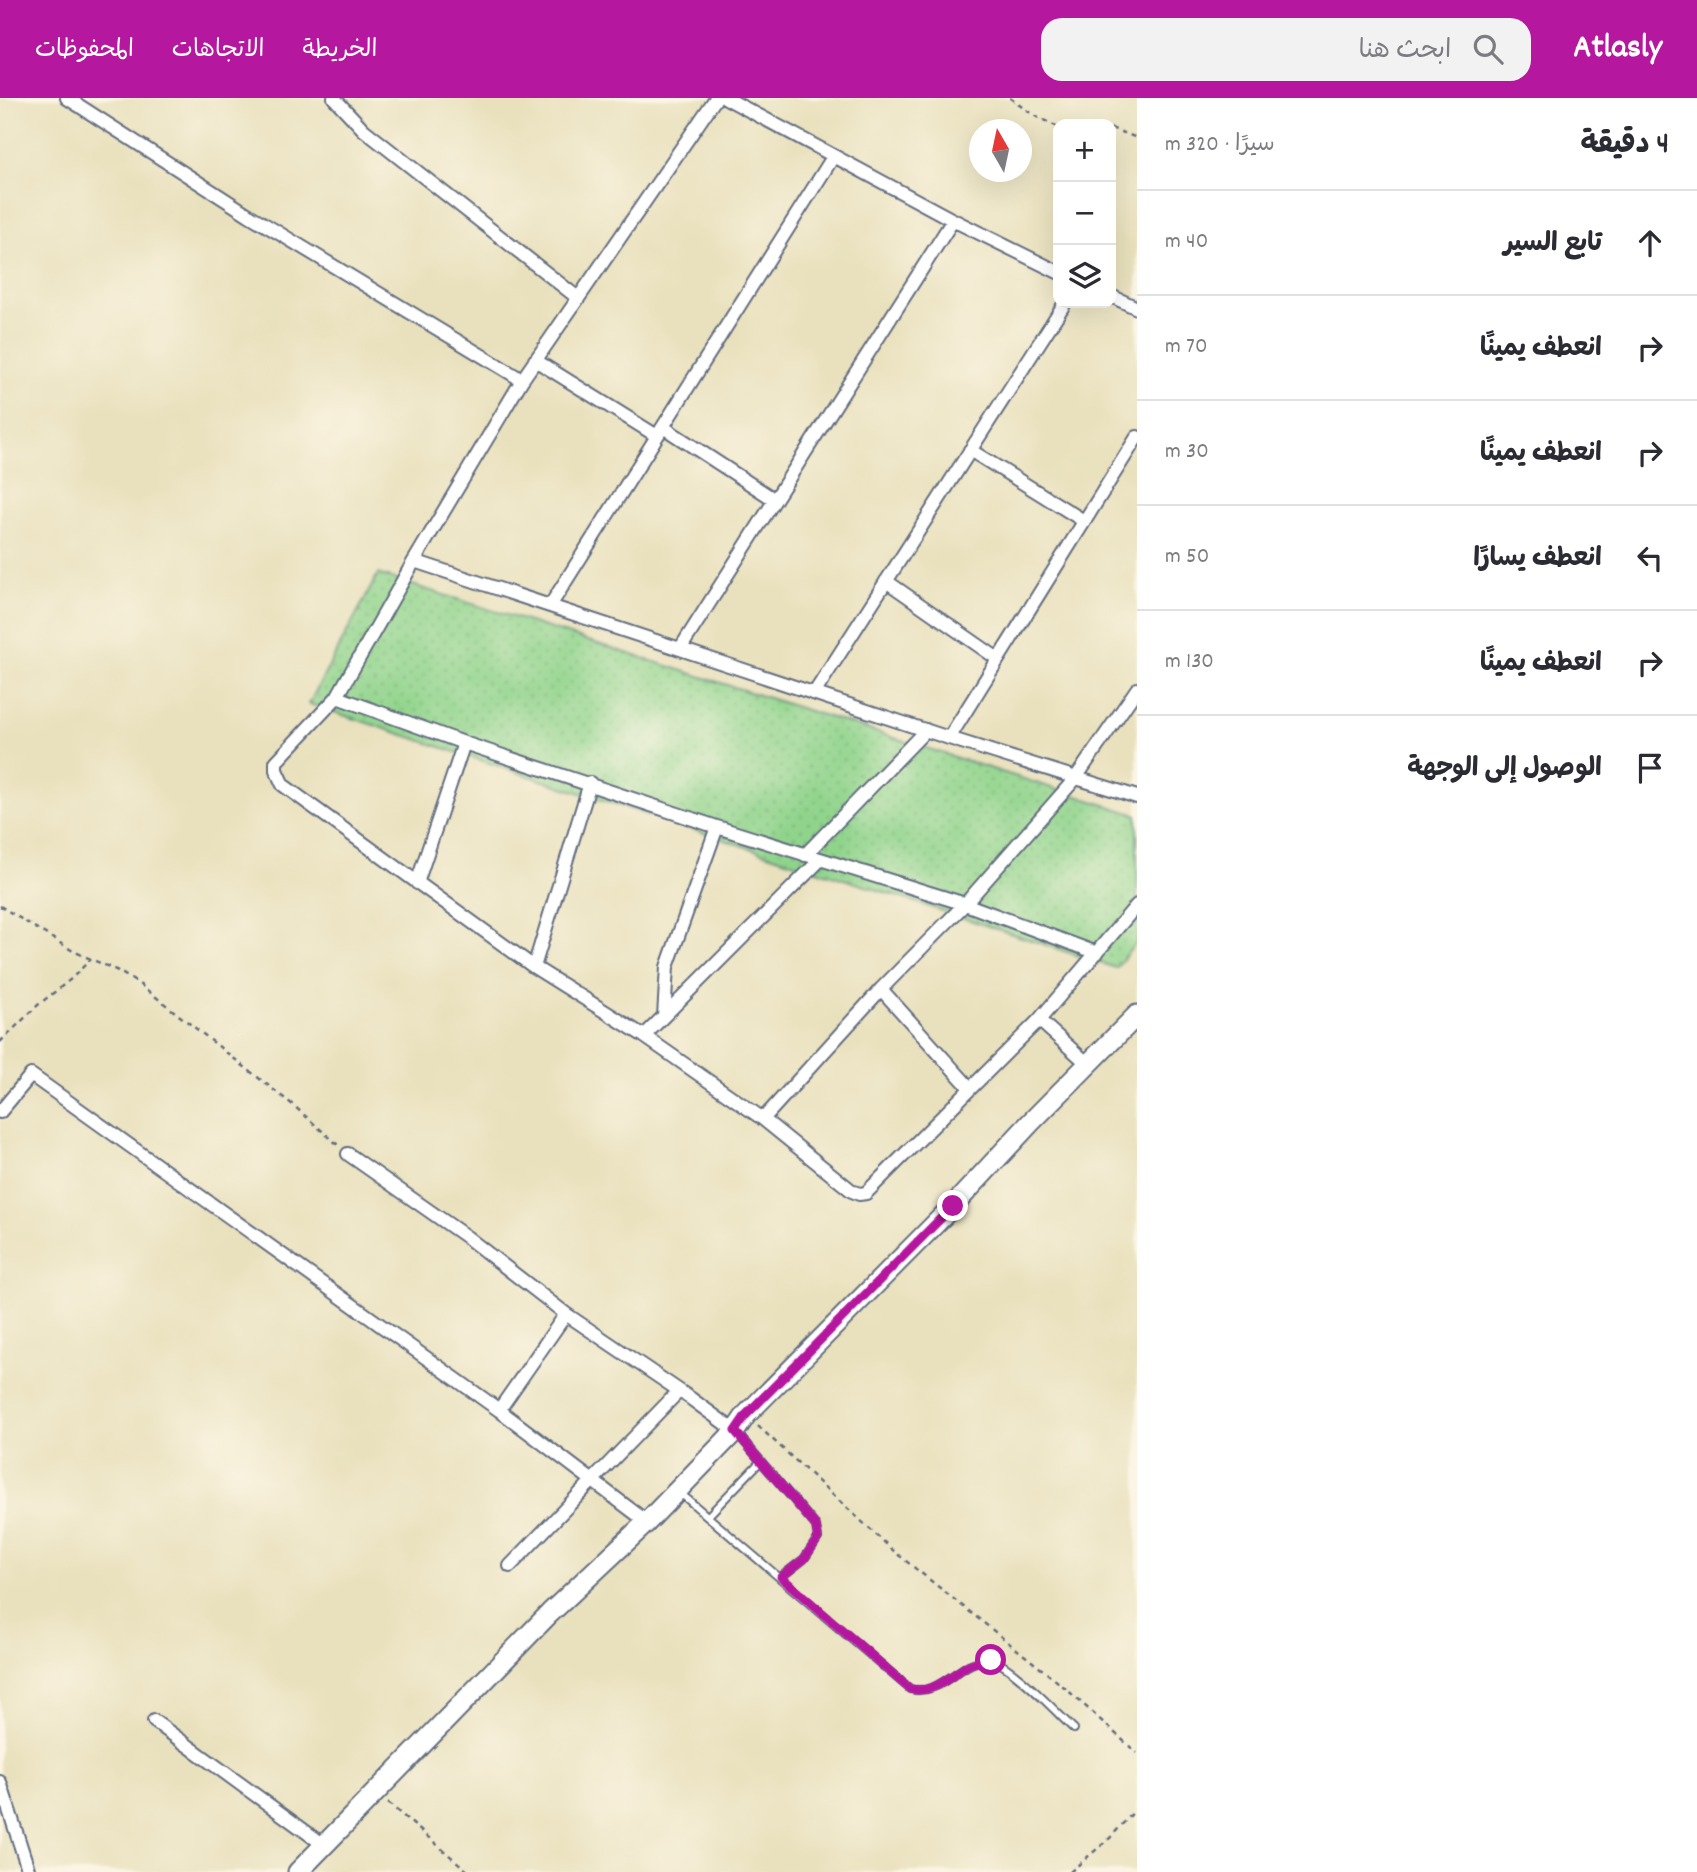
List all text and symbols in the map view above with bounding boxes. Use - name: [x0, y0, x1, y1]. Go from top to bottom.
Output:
- search box: [1041, 18, 1531, 81]
- text: Atlasly: [1573, 26, 1662, 73]
- icon: search: [1469, 30, 1507, 68]
- text: ابحث هنا: [1358, 33, 1451, 70]
- text: المحفوظات: [35, 34, 134, 68]
- text: الاتجاهات: [172, 34, 265, 68]
- text: الخريطة: [303, 34, 377, 68]
- north arrow: [969, 119, 1032, 182]
- map controls: [1053, 119, 1116, 308]
- button: +: [1053, 119, 1116, 182]
- text: 4 دقيقة: [1580, 125, 1669, 168]
- text: سيرًا · 320 m: [1165, 129, 1275, 162]
- button: −: [1053, 182, 1116, 245]
- icon: ahead: [1631, 224, 1669, 262]
- text: 40 m: [1165, 226, 1208, 259]
- text: تابع السير: [1503, 226, 1602, 263]
- button: layers: [1053, 245, 1116, 308]
- icon: right: [1631, 329, 1669, 367]
- text: 70 m: [1165, 331, 1207, 364]
- text: انعطف يمينًا: [1480, 331, 1602, 368]
- icon: right: [1631, 434, 1669, 472]
- text: 30 m: [1165, 436, 1209, 469]
- text: انعطف يمينًا: [1480, 436, 1602, 473]
- icon: left: [1631, 539, 1669, 577]
- text: 50 m: [1165, 541, 1209, 574]
- text: انعطف يسارًا: [1473, 541, 1602, 578]
- icon: right: [1631, 644, 1669, 682]
- text: 130 m: [1165, 646, 1214, 679]
- text: انعطف يمينًا: [1480, 646, 1602, 683]
- icon: arrive: [1631, 749, 1669, 787]
- text: الوصول إلى الوجهة: [1407, 751, 1602, 788]
- route end: [937, 1190, 968, 1221]
- route start: [975, 1644, 1006, 1675]

